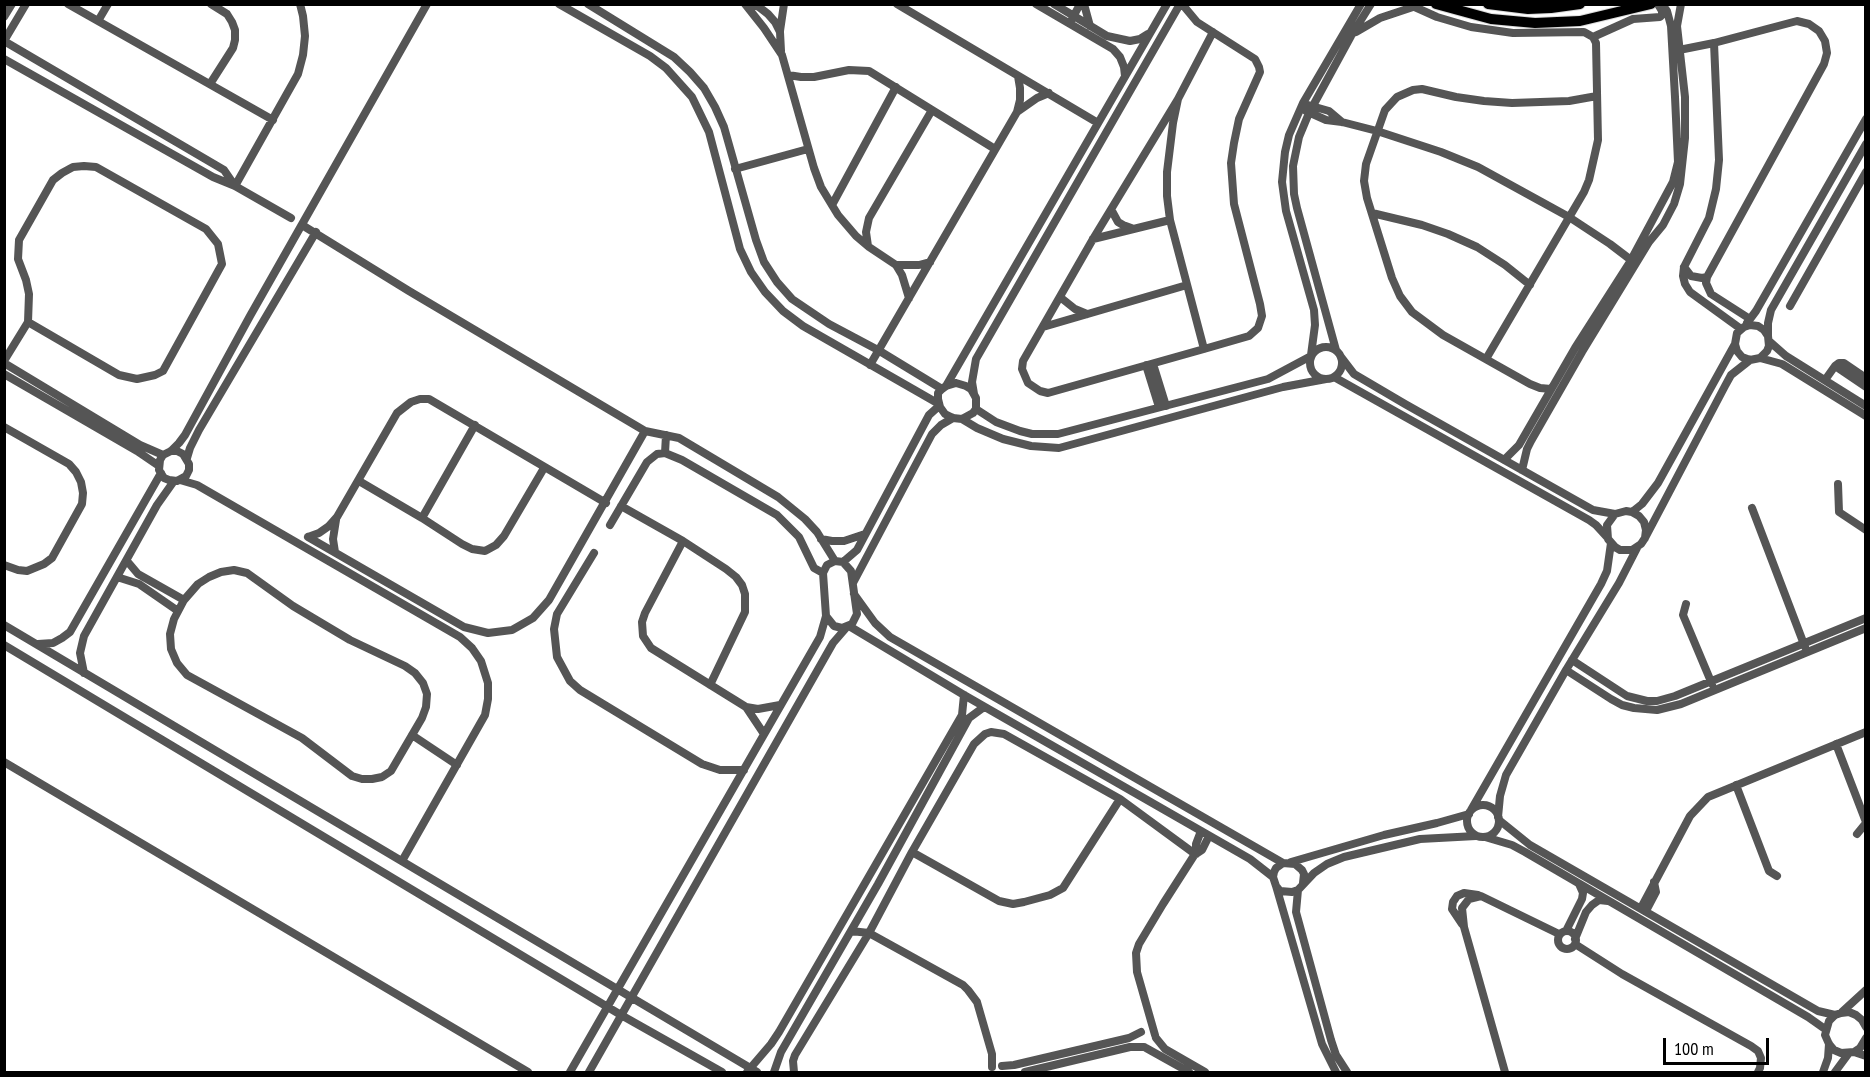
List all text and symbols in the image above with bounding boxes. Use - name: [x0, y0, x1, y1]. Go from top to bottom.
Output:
- scale bar: [1666, 1026, 1772, 1064]
- text: 100 m: [1674, 1037, 1714, 1060]

